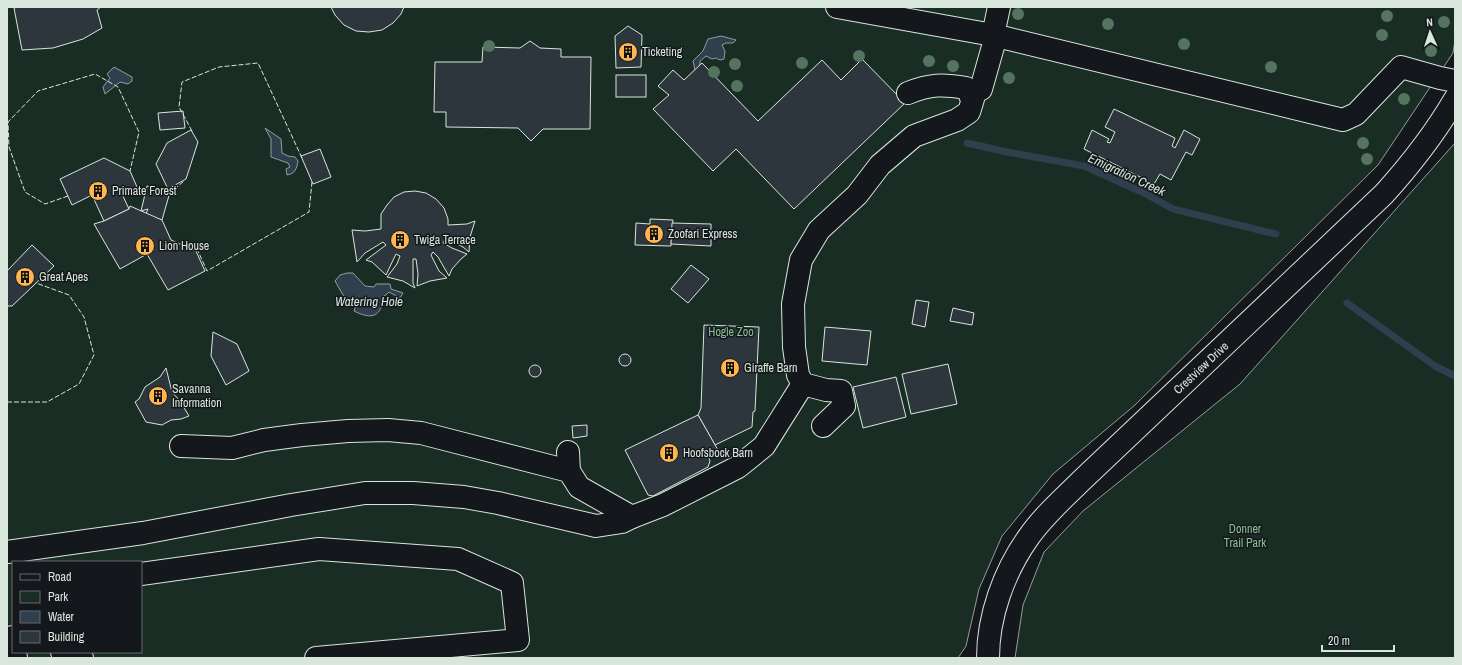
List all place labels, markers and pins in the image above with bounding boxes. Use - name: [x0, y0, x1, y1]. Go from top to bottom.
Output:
- building icon: Ticketing: [617, 41, 639, 63]
- place label: Ticketing: [642, 44, 683, 60]
- building icon: Primate Forest: [87, 180, 109, 202]
- place label: Primate Forest: [112, 183, 177, 199]
- building icon: Zoofari Express: [643, 223, 665, 245]
- place label: Zoofari Express: [668, 226, 738, 242]
- building icon: Twiga Terrace: [389, 229, 411, 251]
- place label: Twiga Terrace: [414, 232, 476, 248]
- building icon: Lion House: [134, 235, 156, 257]
- place label: Lion House: [159, 238, 209, 254]
- building icon: Great Apes: [14, 266, 36, 288]
- place label: Great Apes: [39, 269, 88, 285]
- building icon: Giraffe Barn: [719, 357, 741, 379]
- place label: Giraffe Barn: [744, 360, 797, 376]
- place label: Savanna Information: [172, 381, 222, 411]
- building icon: Savanna Information: [147, 385, 169, 407]
- building icon: Hoofsbock Barn: [658, 442, 680, 464]
- place label: Hoofsbock Barn: [683, 445, 753, 461]

